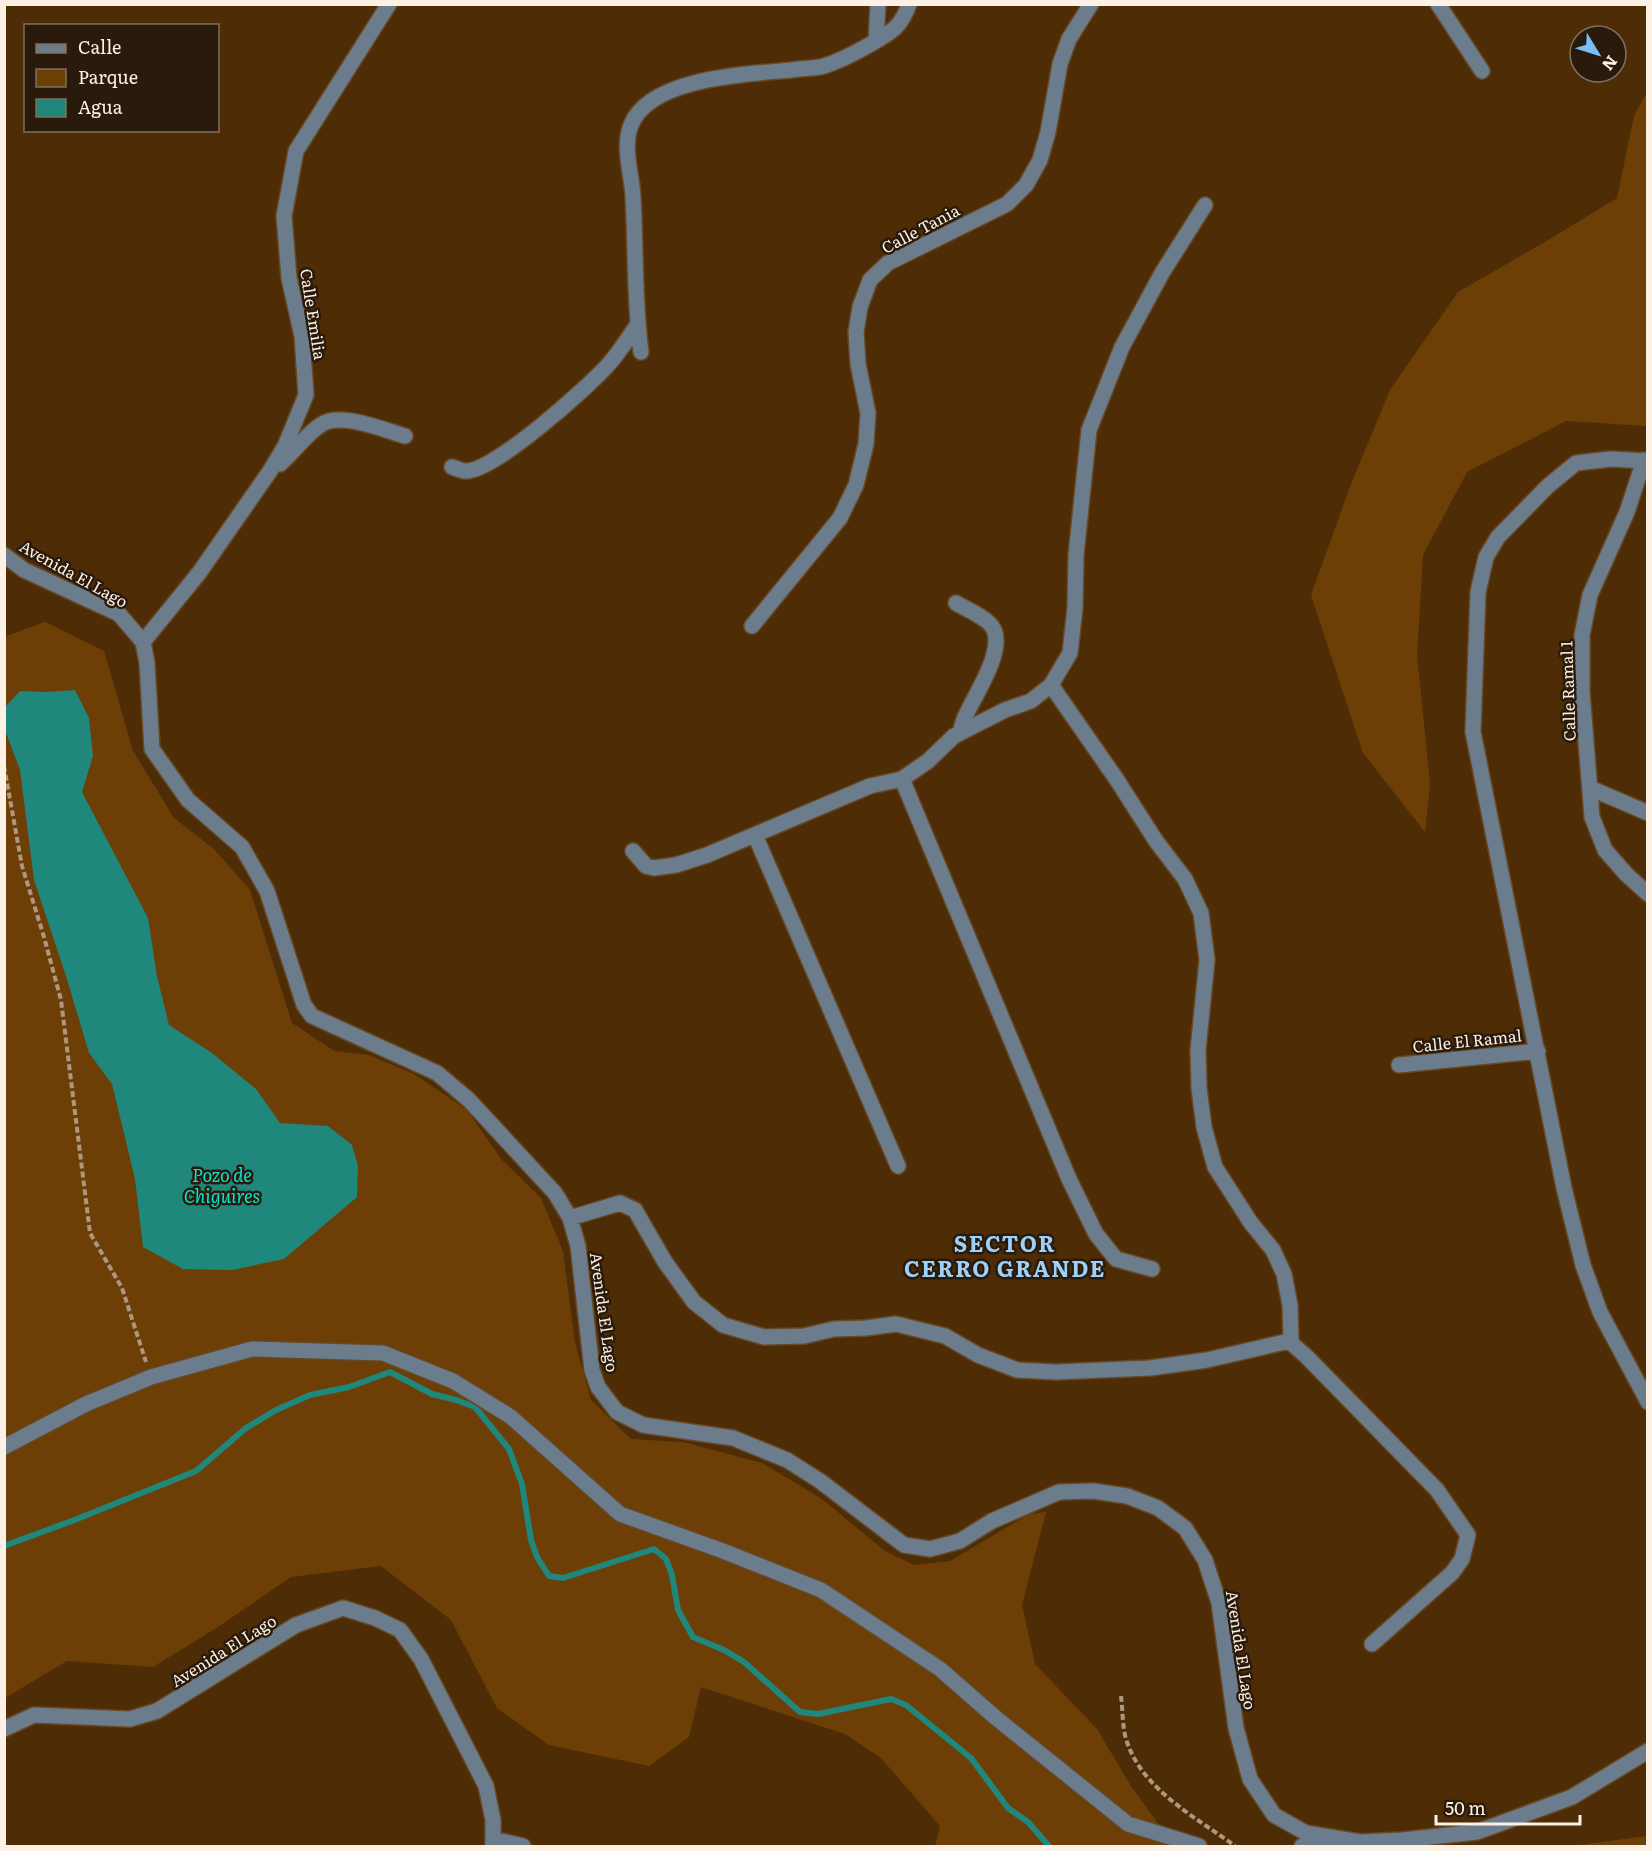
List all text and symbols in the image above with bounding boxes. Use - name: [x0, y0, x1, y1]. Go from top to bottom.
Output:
- legend: [24, 24, 219, 132]
- north arrow: [1568, 24, 1628, 84]
- text: Calle: [78, 33, 121, 60]
- text: N: [1597, 51, 1624, 77]
- text: Parque: [78, 63, 138, 90]
- text: Agua: [78, 93, 123, 120]
- street label: Calle Tania: [877, 197, 964, 259]
- street label: Calle Emilia: [295, 267, 333, 362]
- street label: Avenida El Lago: [15, 533, 133, 613]
- street label: Calle Ramal 1: [1553, 640, 1581, 742]
- street label: Calle El Ramal: [1411, 1022, 1523, 1058]
- water label: Pozo de Chiguires: [184, 1161, 260, 1209]
- district label: SECTOR CERRO GRANDE: [904, 1226, 1106, 1284]
- street label: Avenida El Lago: [585, 1251, 625, 1373]
- street label: Avenida El Lago: [1221, 1589, 1263, 1711]
- street label: Avenida El Lago: [166, 1608, 280, 1692]
- scale bar: [1436, 1788, 1580, 1826]
- text: 50 m: [1445, 1794, 1486, 1821]

